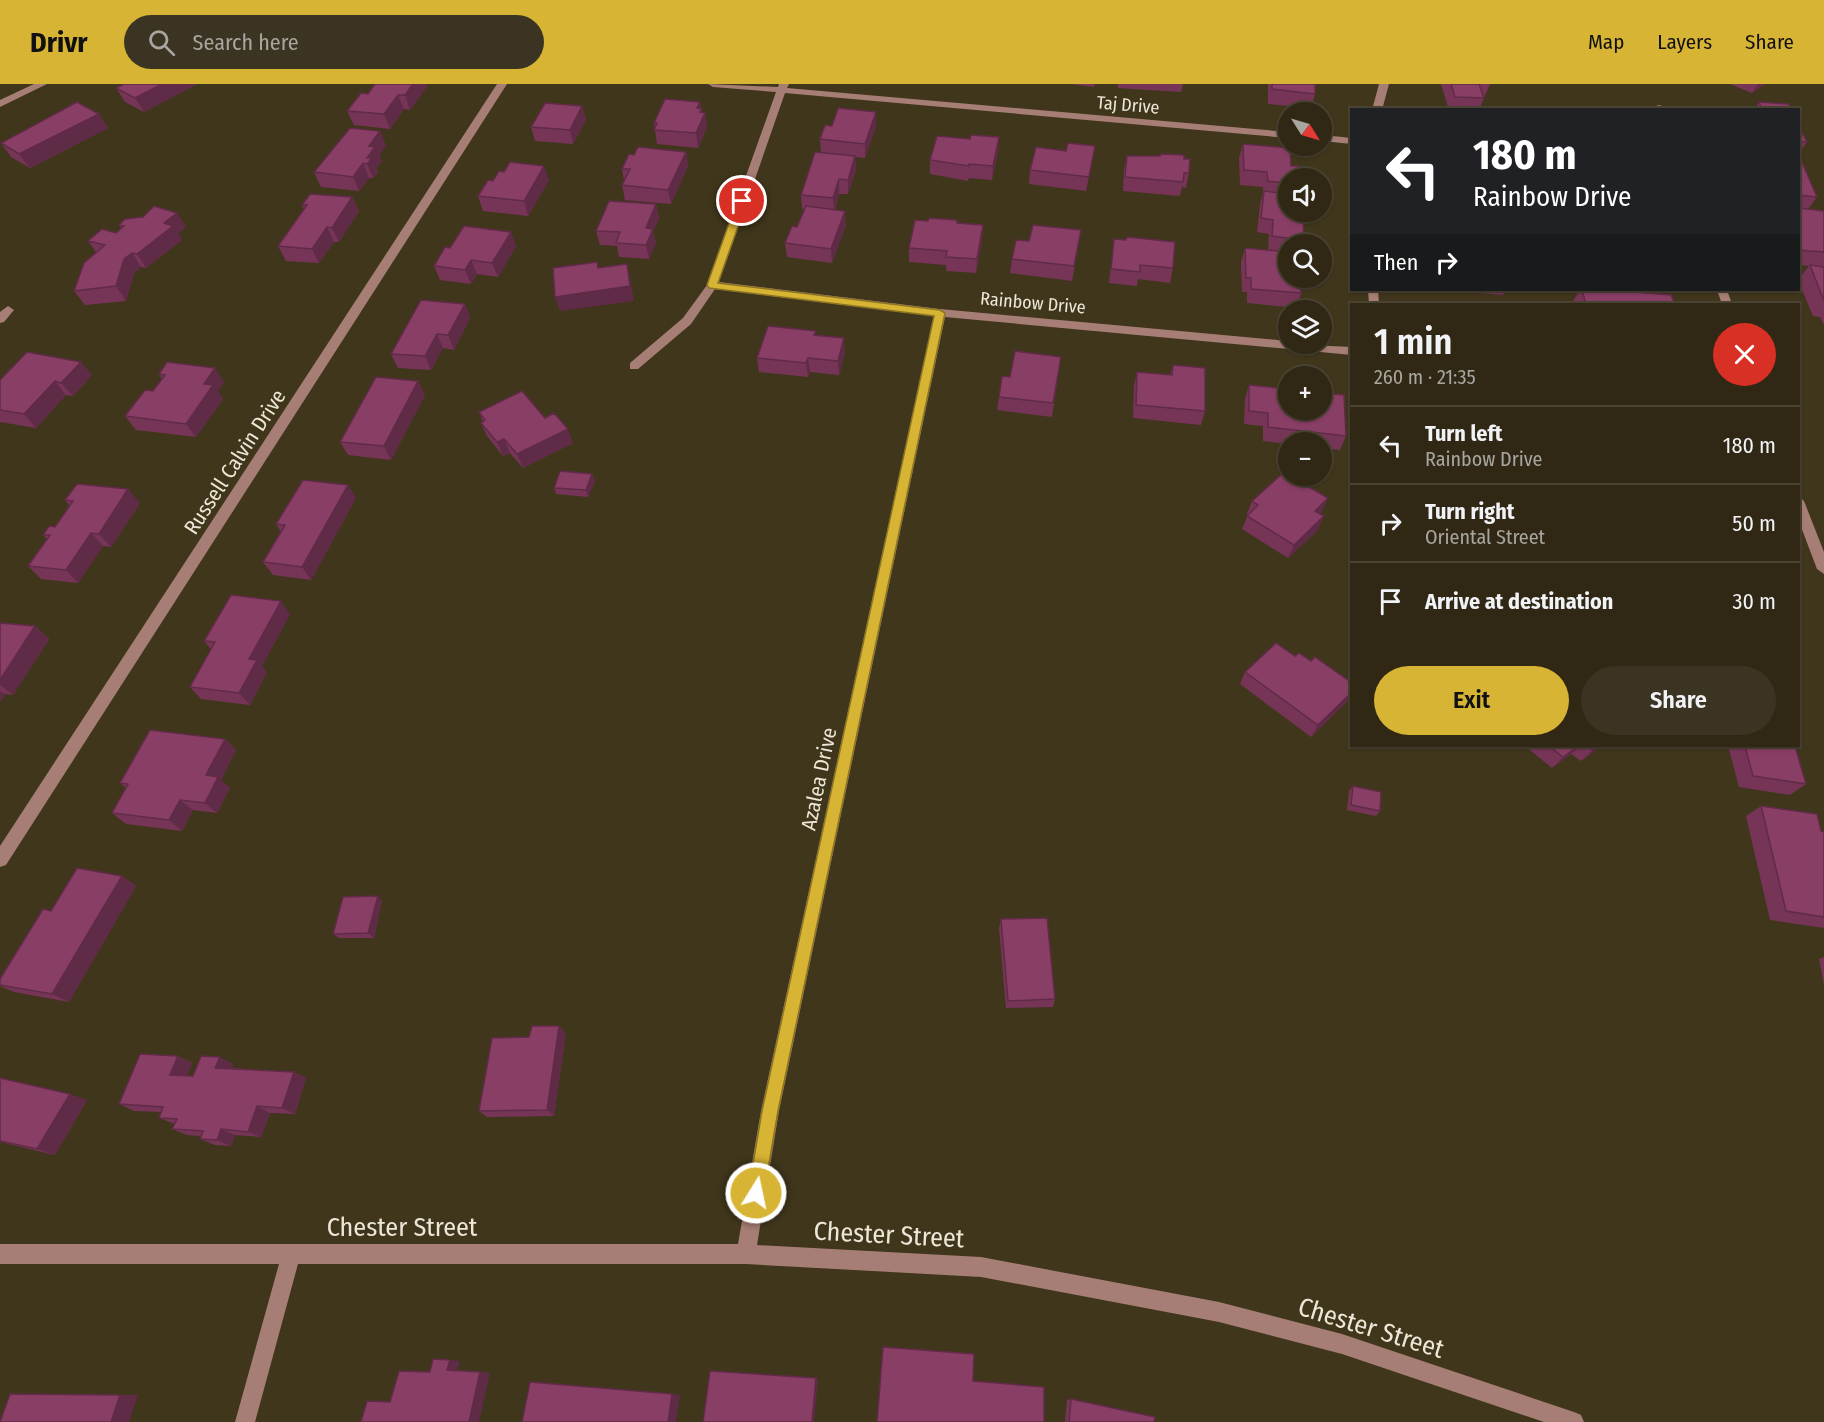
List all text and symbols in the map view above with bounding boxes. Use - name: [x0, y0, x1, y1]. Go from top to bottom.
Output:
- search box: [124, 15, 544, 69]
- text: Drivr: [30, 26, 88, 59]
- icon: search: [145, 26, 178, 59]
- text: Search here: [193, 29, 299, 56]
- text: Map: [1588, 29, 1624, 55]
- text: Layers: [1657, 29, 1712, 55]
- text: Share: [1745, 29, 1794, 55]
- street label: Taj Drive: [1096, 91, 1160, 119]
- north arrow: [1278, 102, 1332, 156]
- map controls: [1278, 102, 1332, 486]
- text: 180 m: [1473, 130, 1577, 180]
- icon: left: [1374, 132, 1452, 210]
- button: sound: [1278, 168, 1332, 222]
- pin: [716, 175, 767, 226]
- text: Rainbow Drive: [1473, 181, 1631, 213]
- icon: arrive: [725, 184, 758, 217]
- button: search: [1278, 234, 1332, 288]
- icon: right: [1430, 246, 1463, 279]
- text: Then: [1374, 249, 1418, 276]
- street label: Rainbow Drive: [979, 287, 1087, 319]
- button: layers: [1278, 300, 1332, 354]
- text: 1 min: [1374, 320, 1452, 364]
- button: close: [1713, 323, 1776, 386]
- text: 260 m · 21:35: [1374, 365, 1476, 389]
- button: +: [1278, 366, 1332, 420]
- street label: Russell Calvin Drive: [178, 385, 292, 539]
- text: Turn left: [1425, 420, 1503, 447]
- icon: left: [1374, 429, 1407, 462]
- button: −: [1278, 432, 1332, 486]
- text: 180 m: [1723, 432, 1776, 459]
- text: Rainbow Drive: [1425, 447, 1542, 471]
- text: Turn right: [1425, 498, 1514, 525]
- icon: right: [1374, 507, 1407, 540]
- text: 50 m: [1732, 510, 1776, 537]
- text: Oriental Street: [1425, 525, 1545, 549]
- icon: arrive: [1374, 585, 1407, 618]
- text: Arrive at destination: [1425, 588, 1613, 615]
- text: 30 m: [1733, 588, 1776, 615]
- button: Exit: [1374, 666, 1569, 735]
- button: Share: [1581, 666, 1776, 735]
- street label: Azalea Drive: [795, 725, 843, 833]
- position arrow: [724, 1161, 788, 1225]
- street label: Chester Street: [327, 1212, 478, 1243]
- street label: Chester Street: [813, 1216, 966, 1254]
- street label: Chester Street: [1294, 1291, 1448, 1365]

